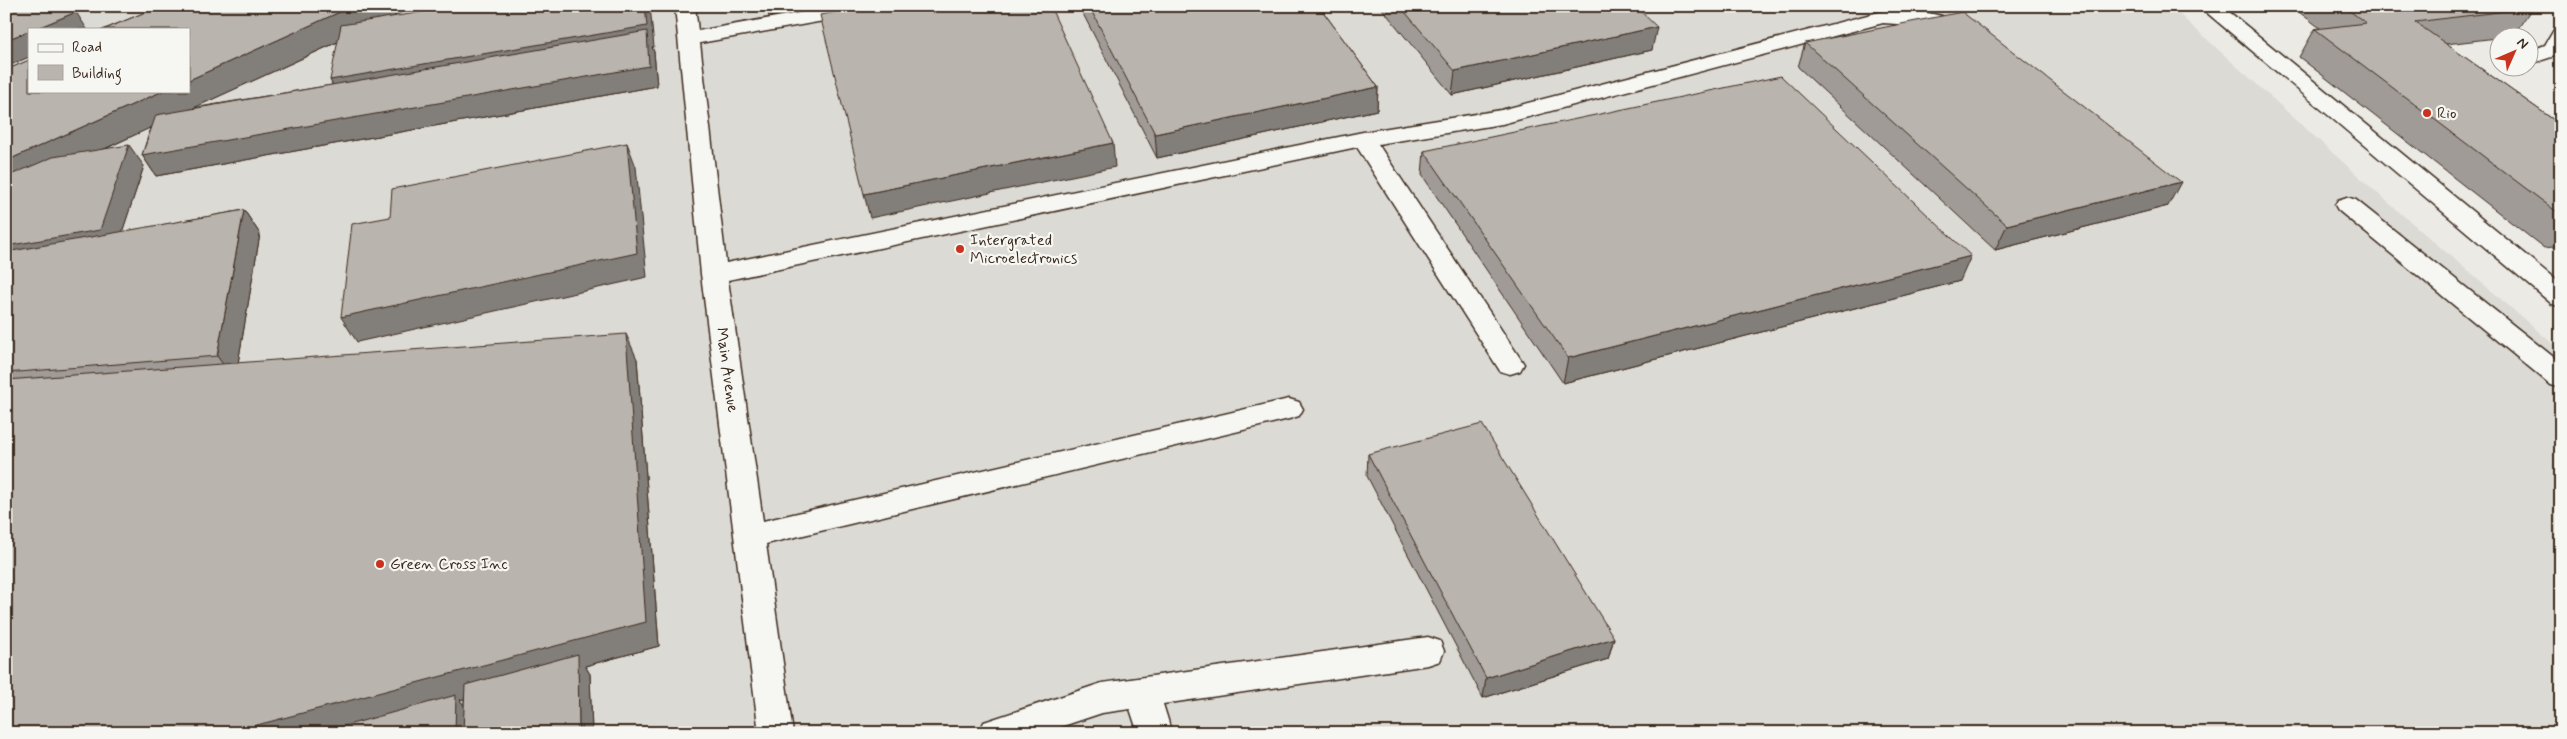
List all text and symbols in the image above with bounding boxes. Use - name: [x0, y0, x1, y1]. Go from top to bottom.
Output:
- legend: [28, 28, 190, 92]
- north arrow: [2490, 28, 2540, 78]
- text: N: [2513, 34, 2532, 53]
- text: Road: [72, 38, 102, 58]
- text: Building: [72, 64, 122, 85]
- place label: Rio: [2437, 103, 2456, 124]
- marker: Rio: [2421, 107, 2433, 119]
- place label: Intergrated Microelectronics: [970, 230, 1077, 269]
- marker: Intergrated Microelectronics: [954, 243, 966, 255]
- street label: Main Avenue: [711, 326, 743, 414]
- place label: Green Cross Inc: [390, 554, 508, 575]
- marker: Green Cross Inc: [374, 558, 386, 570]

